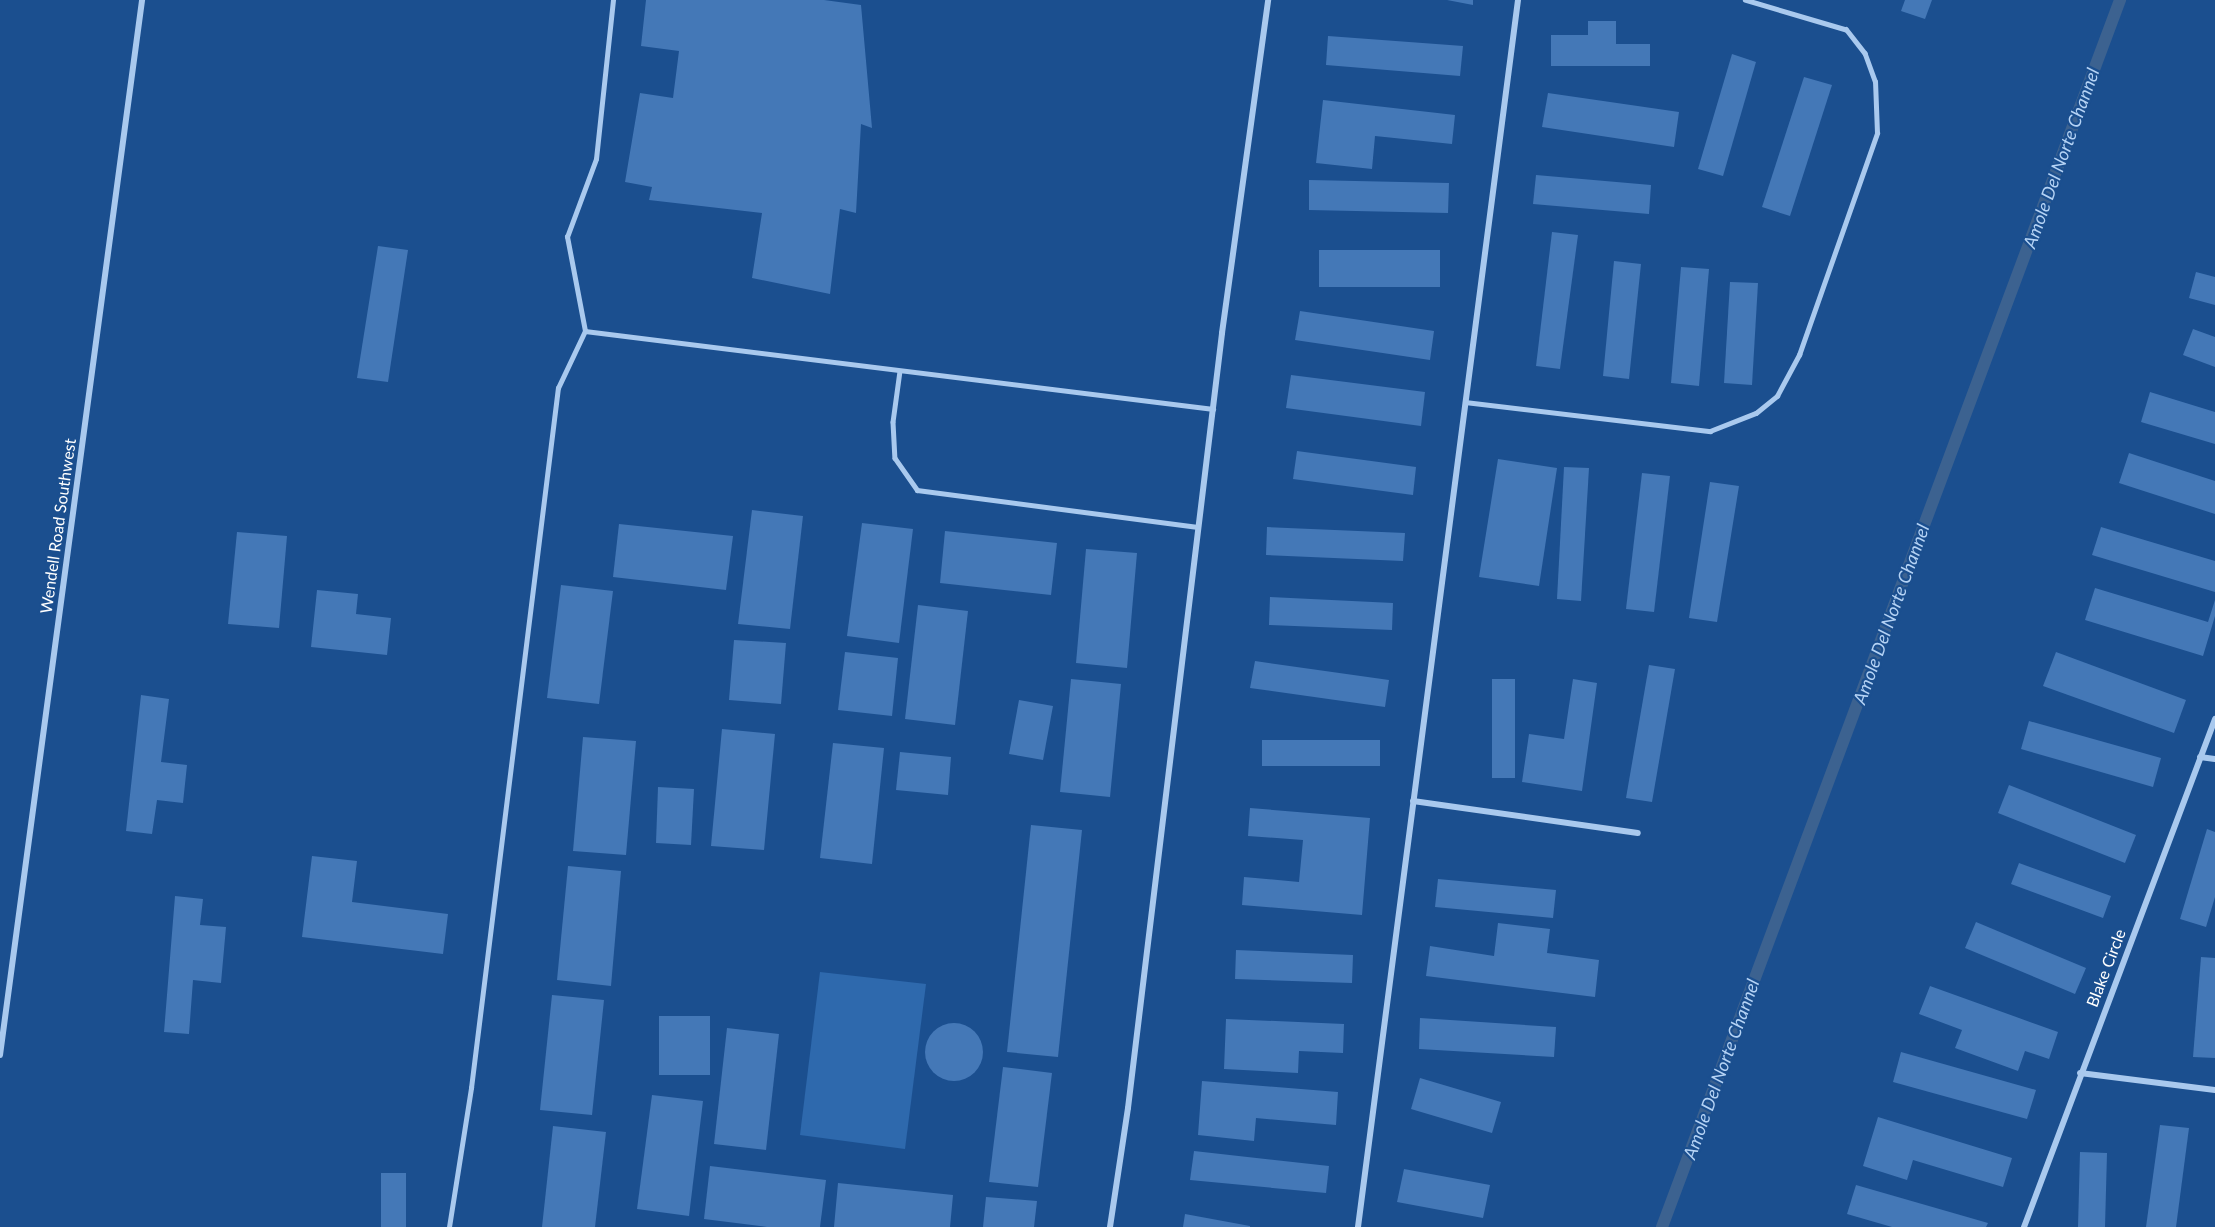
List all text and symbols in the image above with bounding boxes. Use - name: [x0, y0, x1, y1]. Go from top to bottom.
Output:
- water label: Amole Del Norte Channel: [2018, 65, 2104, 251]
- street label: Wendell Road Southwest: [36, 437, 80, 615]
- water label: Amole Del Norte Channel: [1848, 521, 1934, 707]
- street label: Blake Circle: [2082, 926, 2130, 1010]
- water label: Amole Del Norte Channel: [1678, 976, 1764, 1162]

